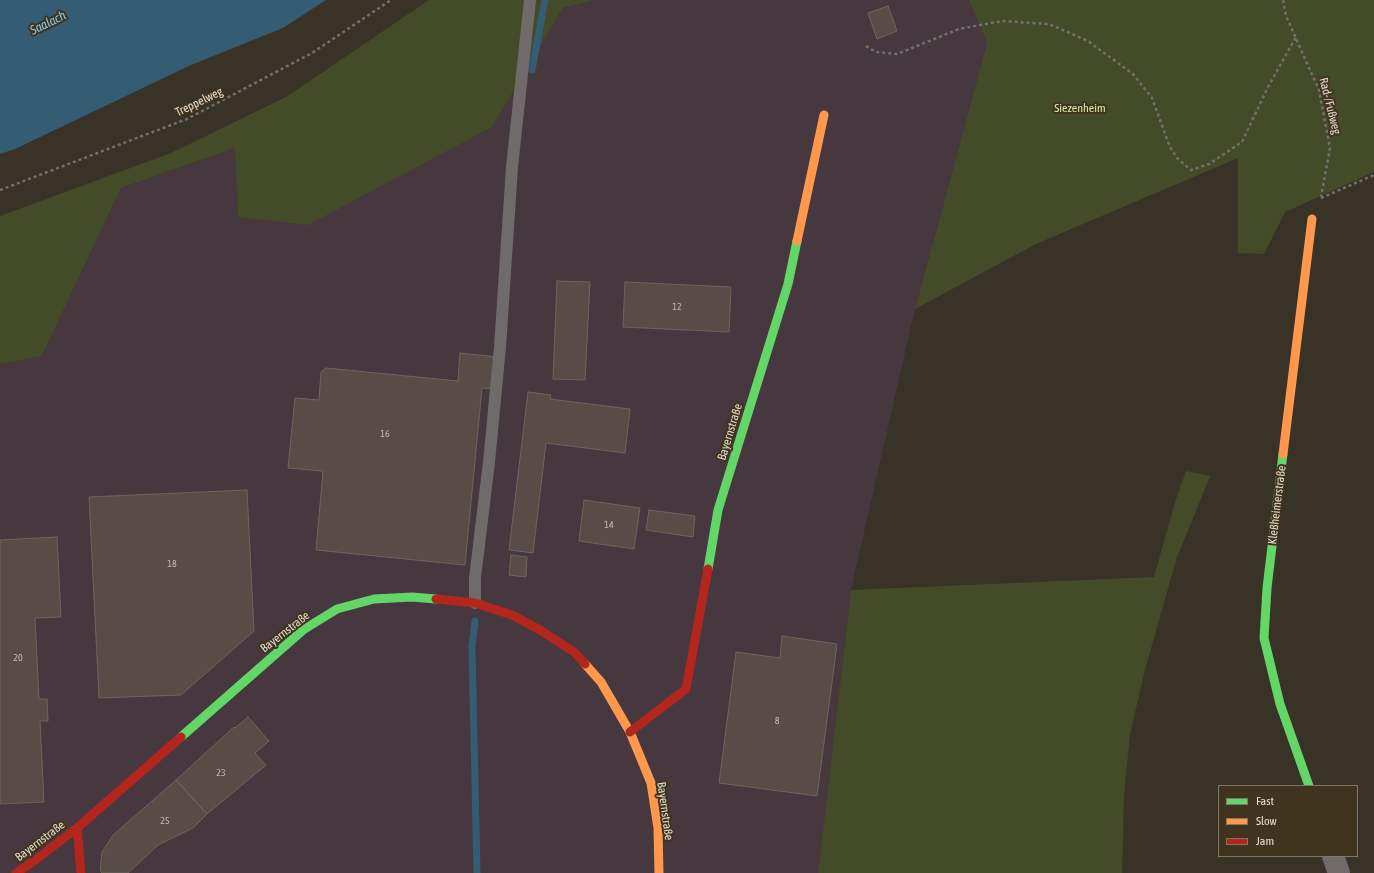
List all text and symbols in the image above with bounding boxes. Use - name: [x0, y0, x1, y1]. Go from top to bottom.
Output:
- water label: Saalach: [28, 8, 68, 38]
- street label: Rad-/Fußweg: [1316, 76, 1344, 136]
- street label: Treppelweg: [173, 84, 225, 120]
- park label: Siezenheim: [1054, 101, 1106, 115]
- house number: 12: [672, 301, 682, 313]
- street label: Bayernstraße: [715, 402, 745, 462]
- house number: 16: [380, 428, 390, 440]
- street label: Kleßheimerstraße: [1265, 465, 1289, 545]
- house number: 14: [604, 519, 614, 531]
- house number: 18: [167, 558, 177, 570]
- street label: Bayernstraße: [257, 608, 313, 656]
- house number: 20: [13, 652, 23, 664]
- house number: 8: [775, 715, 779, 727]
- house number: 23: [216, 767, 226, 779]
- street label: Bayernstraße: [654, 781, 676, 841]
- legend: [1218, 785, 1358, 857]
- text: Fast: [1256, 794, 1274, 808]
- text: Slow: [1256, 814, 1277, 828]
- house number: 25: [160, 815, 170, 827]
- street label: Bayernstraße: [12, 818, 68, 864]
- text: Jam: [1256, 834, 1274, 848]

